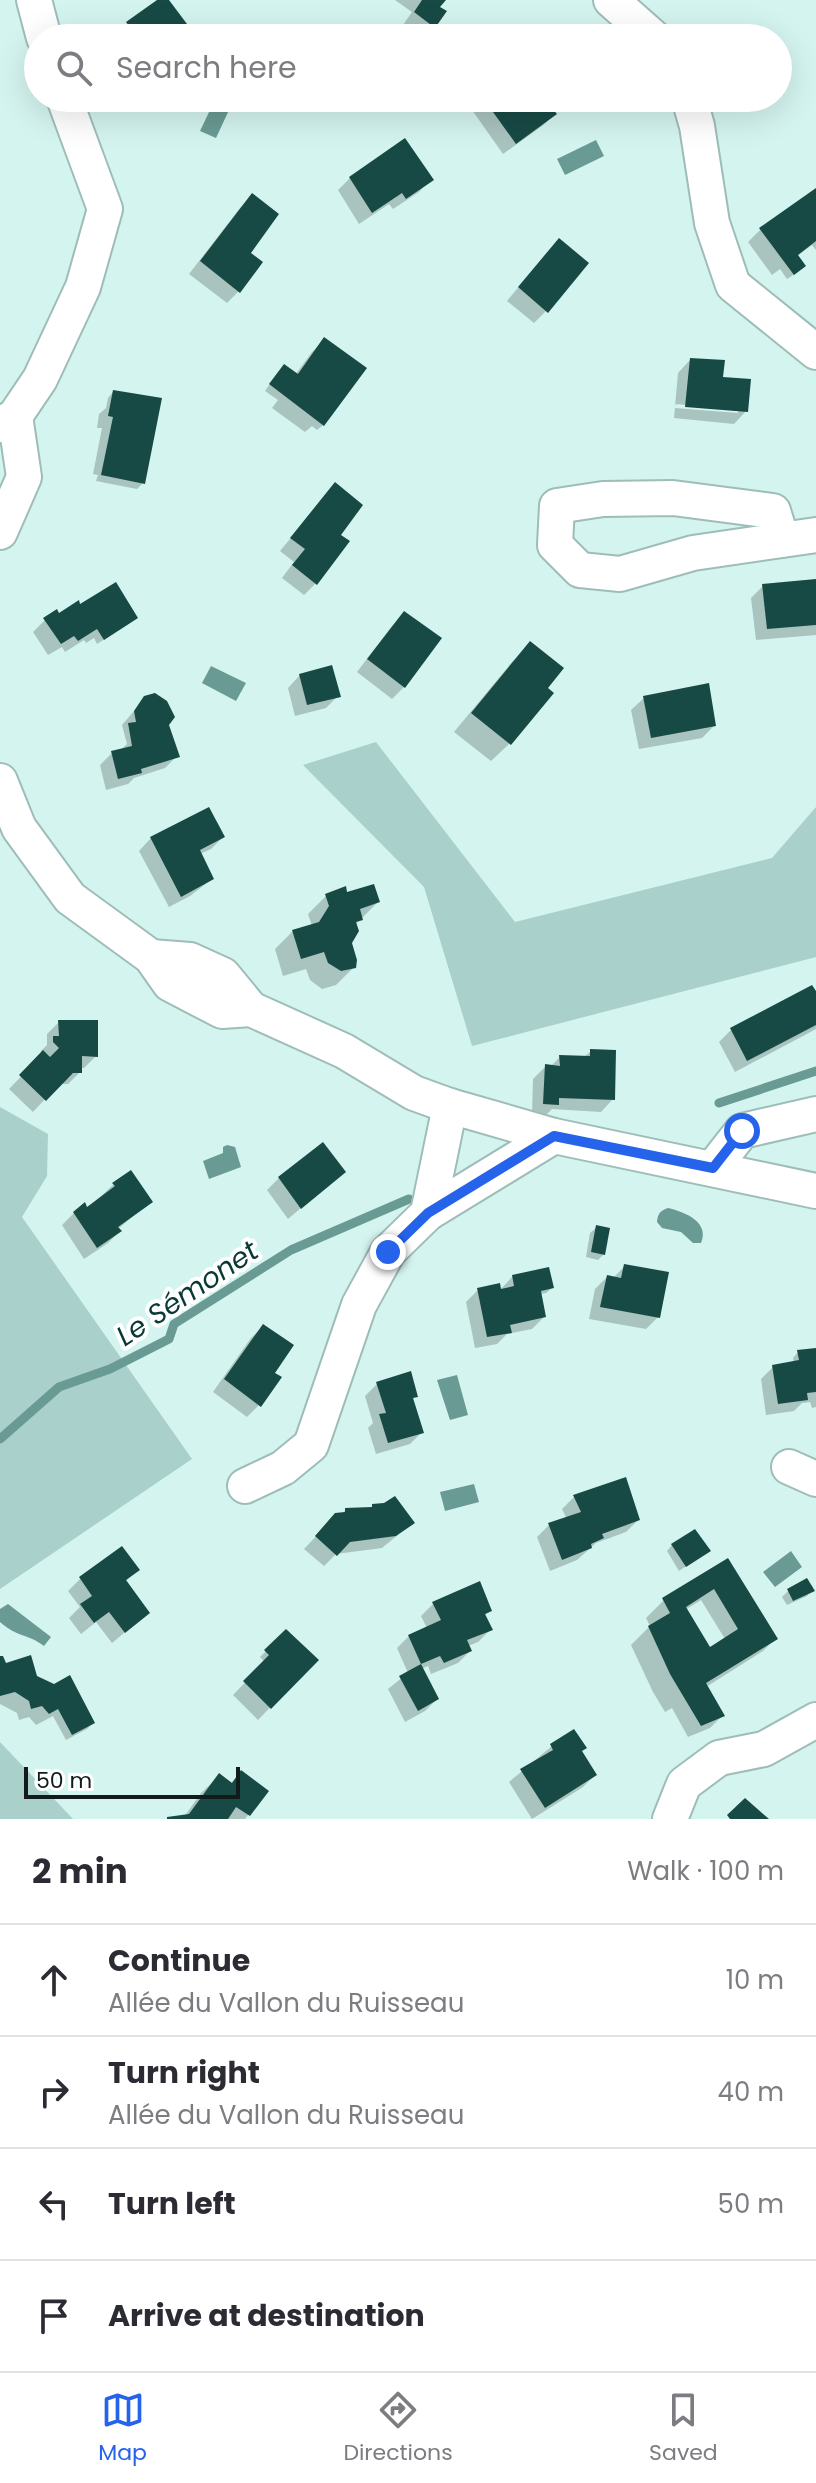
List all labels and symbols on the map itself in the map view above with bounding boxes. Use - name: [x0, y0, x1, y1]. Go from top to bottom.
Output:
- route start: [724, 1113, 760, 1149]
- water label: Le Sémonet: [109, 1231, 267, 1355]
- route end: [370, 1234, 406, 1270]
- scale bar: [24, 1763, 240, 1799]

